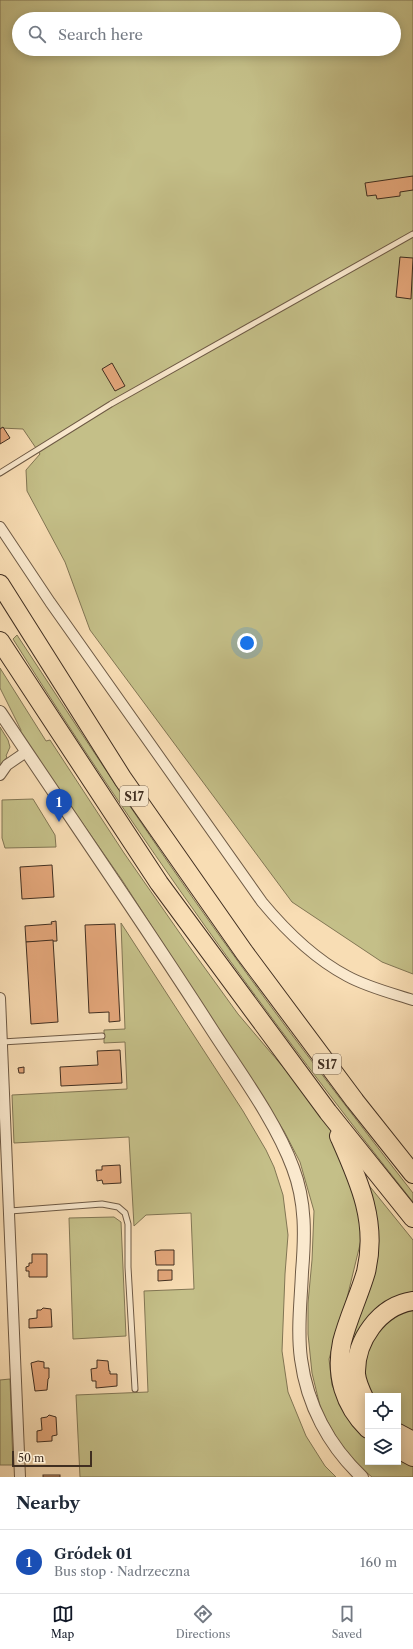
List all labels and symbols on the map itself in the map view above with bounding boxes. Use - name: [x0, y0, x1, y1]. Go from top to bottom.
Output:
- your location: [237, 633, 257, 653]
- road number: S17: [120, 786, 148, 806]
- pin: 1: [46, 789, 72, 822]
- road number: S17: [313, 1054, 341, 1074]
- scale bar: [12, 1449, 92, 1468]

